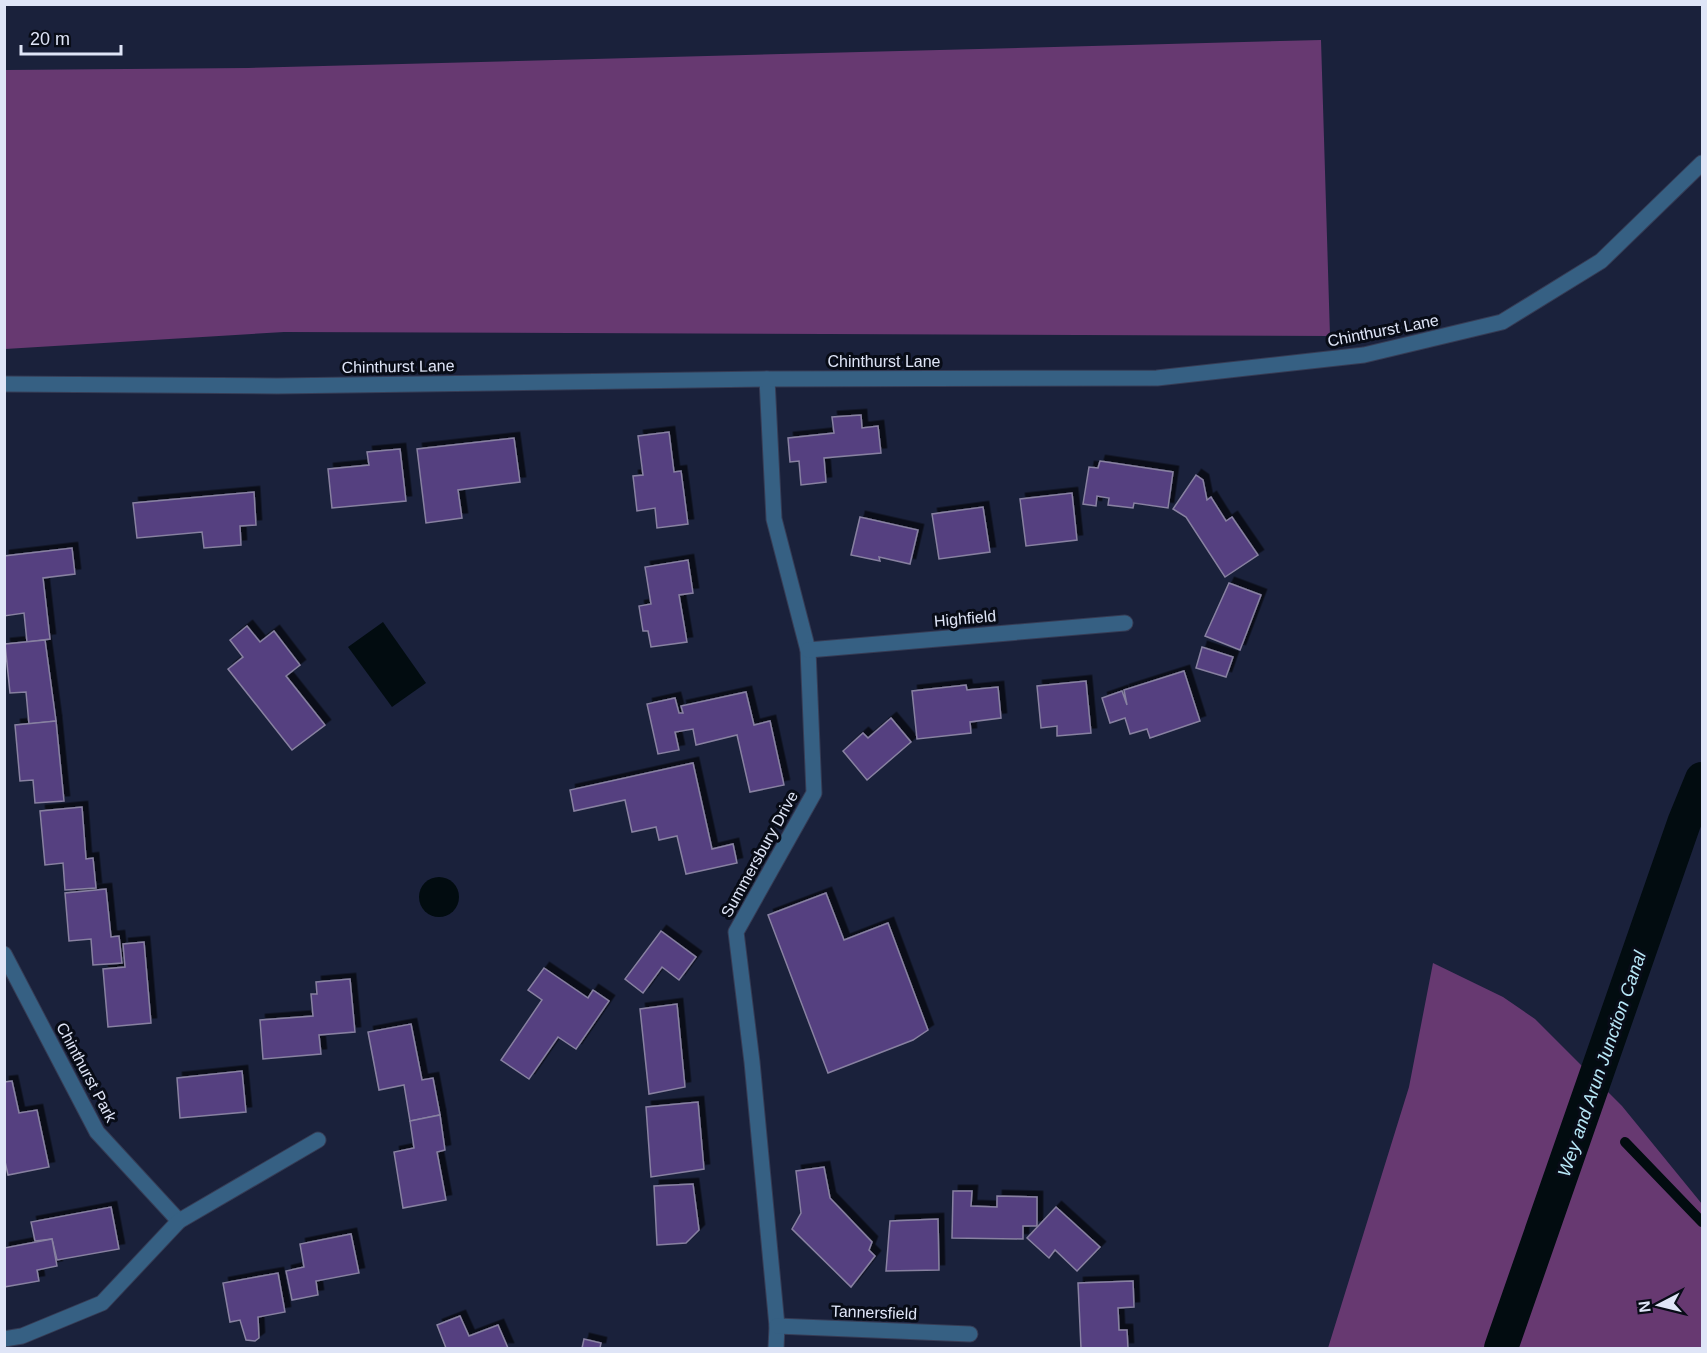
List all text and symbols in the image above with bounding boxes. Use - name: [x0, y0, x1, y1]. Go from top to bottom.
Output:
- scale bar: [21, 18, 122, 56]
- text: 20 m: [30, 29, 70, 49]
- street label: Chinthurst Lane: [1326, 311, 1440, 350]
- street label: Chinthurst Lane: [828, 353, 941, 370]
- street label: Chinthurst Lane: [341, 357, 455, 376]
- street label: Highfield: [933, 607, 997, 630]
- street label: Summersbury Drive: [718, 788, 801, 920]
- water label: Wey and Arun Junction Canal: [1554, 948, 1650, 1179]
- street label: Chinthurst Park: [53, 1020, 120, 1126]
- north arrow: [1629, 1275, 1689, 1335]
- text: N: [1635, 1300, 1654, 1314]
- street label: Tannersfield: [831, 1302, 917, 1323]

